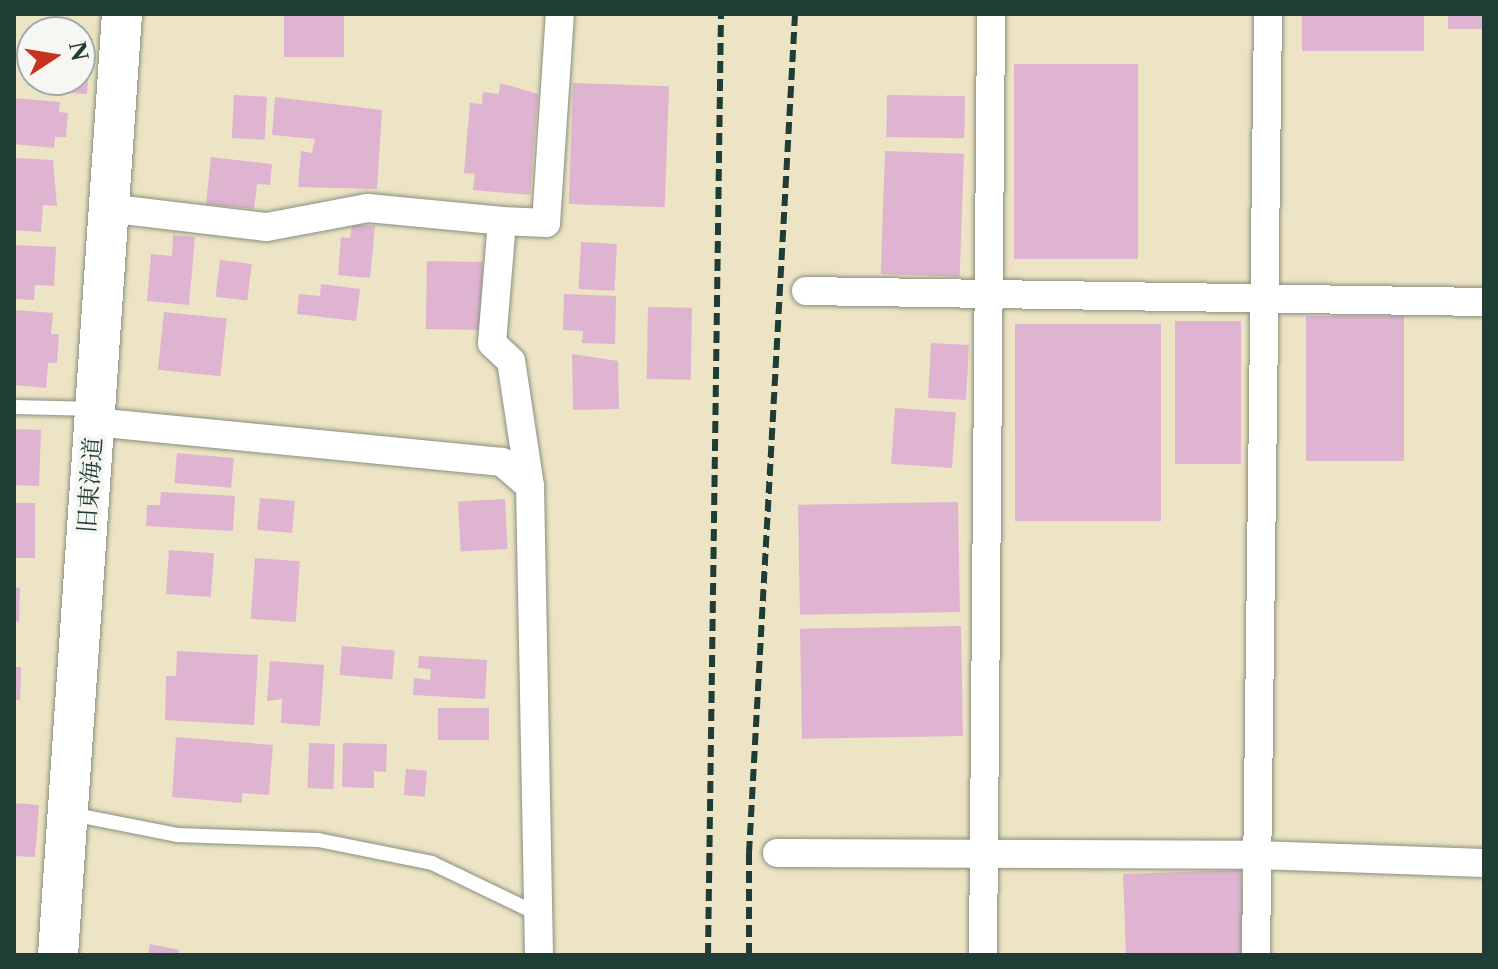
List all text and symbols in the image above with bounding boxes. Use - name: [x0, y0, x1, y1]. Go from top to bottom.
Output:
- north arrow: [16, 16, 96, 96]
- text: N: [63, 39, 93, 63]
- street label: 旧東海道: [72, 436, 108, 534]

